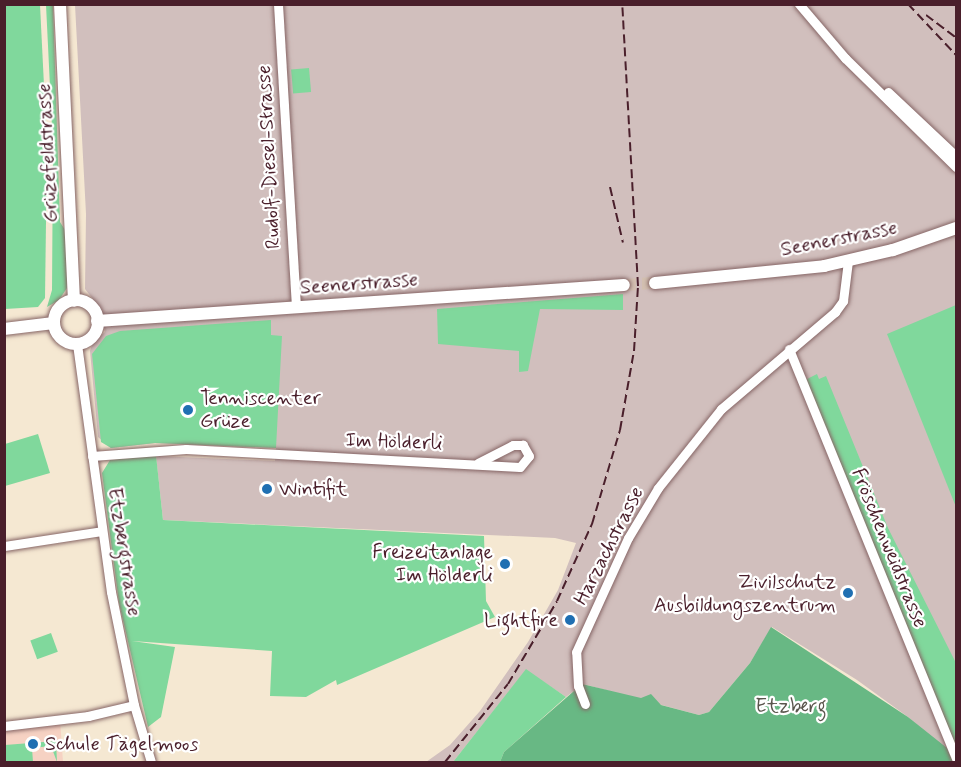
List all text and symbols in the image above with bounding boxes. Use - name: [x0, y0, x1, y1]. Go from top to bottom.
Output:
- street label: Rudolf-Diesel-Strasse: [252, 64, 286, 250]
- street label: Grüzefeldstrasse: [32, 83, 64, 223]
- street label: Seenerstrasse: [779, 216, 899, 262]
- street label: Seenerstrasse: [299, 268, 419, 300]
- place label: Tenniscenter Grüze: [200, 386, 321, 433]
- marker: Tenniscenter Grüze: [181, 403, 195, 417]
- street label: Im Hölderli: [344, 428, 444, 456]
- street label: Fröschenweidstrasse: [846, 465, 932, 631]
- place label: Wintifit: [279, 477, 347, 501]
- marker: Wintifit: [260, 482, 274, 496]
- street label: Harzachstrasse: [569, 483, 649, 609]
- street label: Etzbergstrasse: [102, 486, 146, 618]
- place label: Freizeitanlage Im Hölderli: [372, 540, 493, 587]
- marker: Freizeitanlage Im Hölderli: [498, 557, 512, 571]
- place label: Zivilschutz Ausbildungszentrum: [654, 570, 836, 617]
- marker: Zivilschutz Ausbildungszentrum: [841, 586, 855, 600]
- place label: Lightfire: [484, 608, 558, 632]
- marker: Lightfire: [563, 613, 577, 627]
- park label: Etzberg: [755, 694, 827, 718]
- place label: Schule Tägelmoos: [45, 732, 196, 756]
- marker: Schule Tägelmoos: [26, 737, 40, 751]

